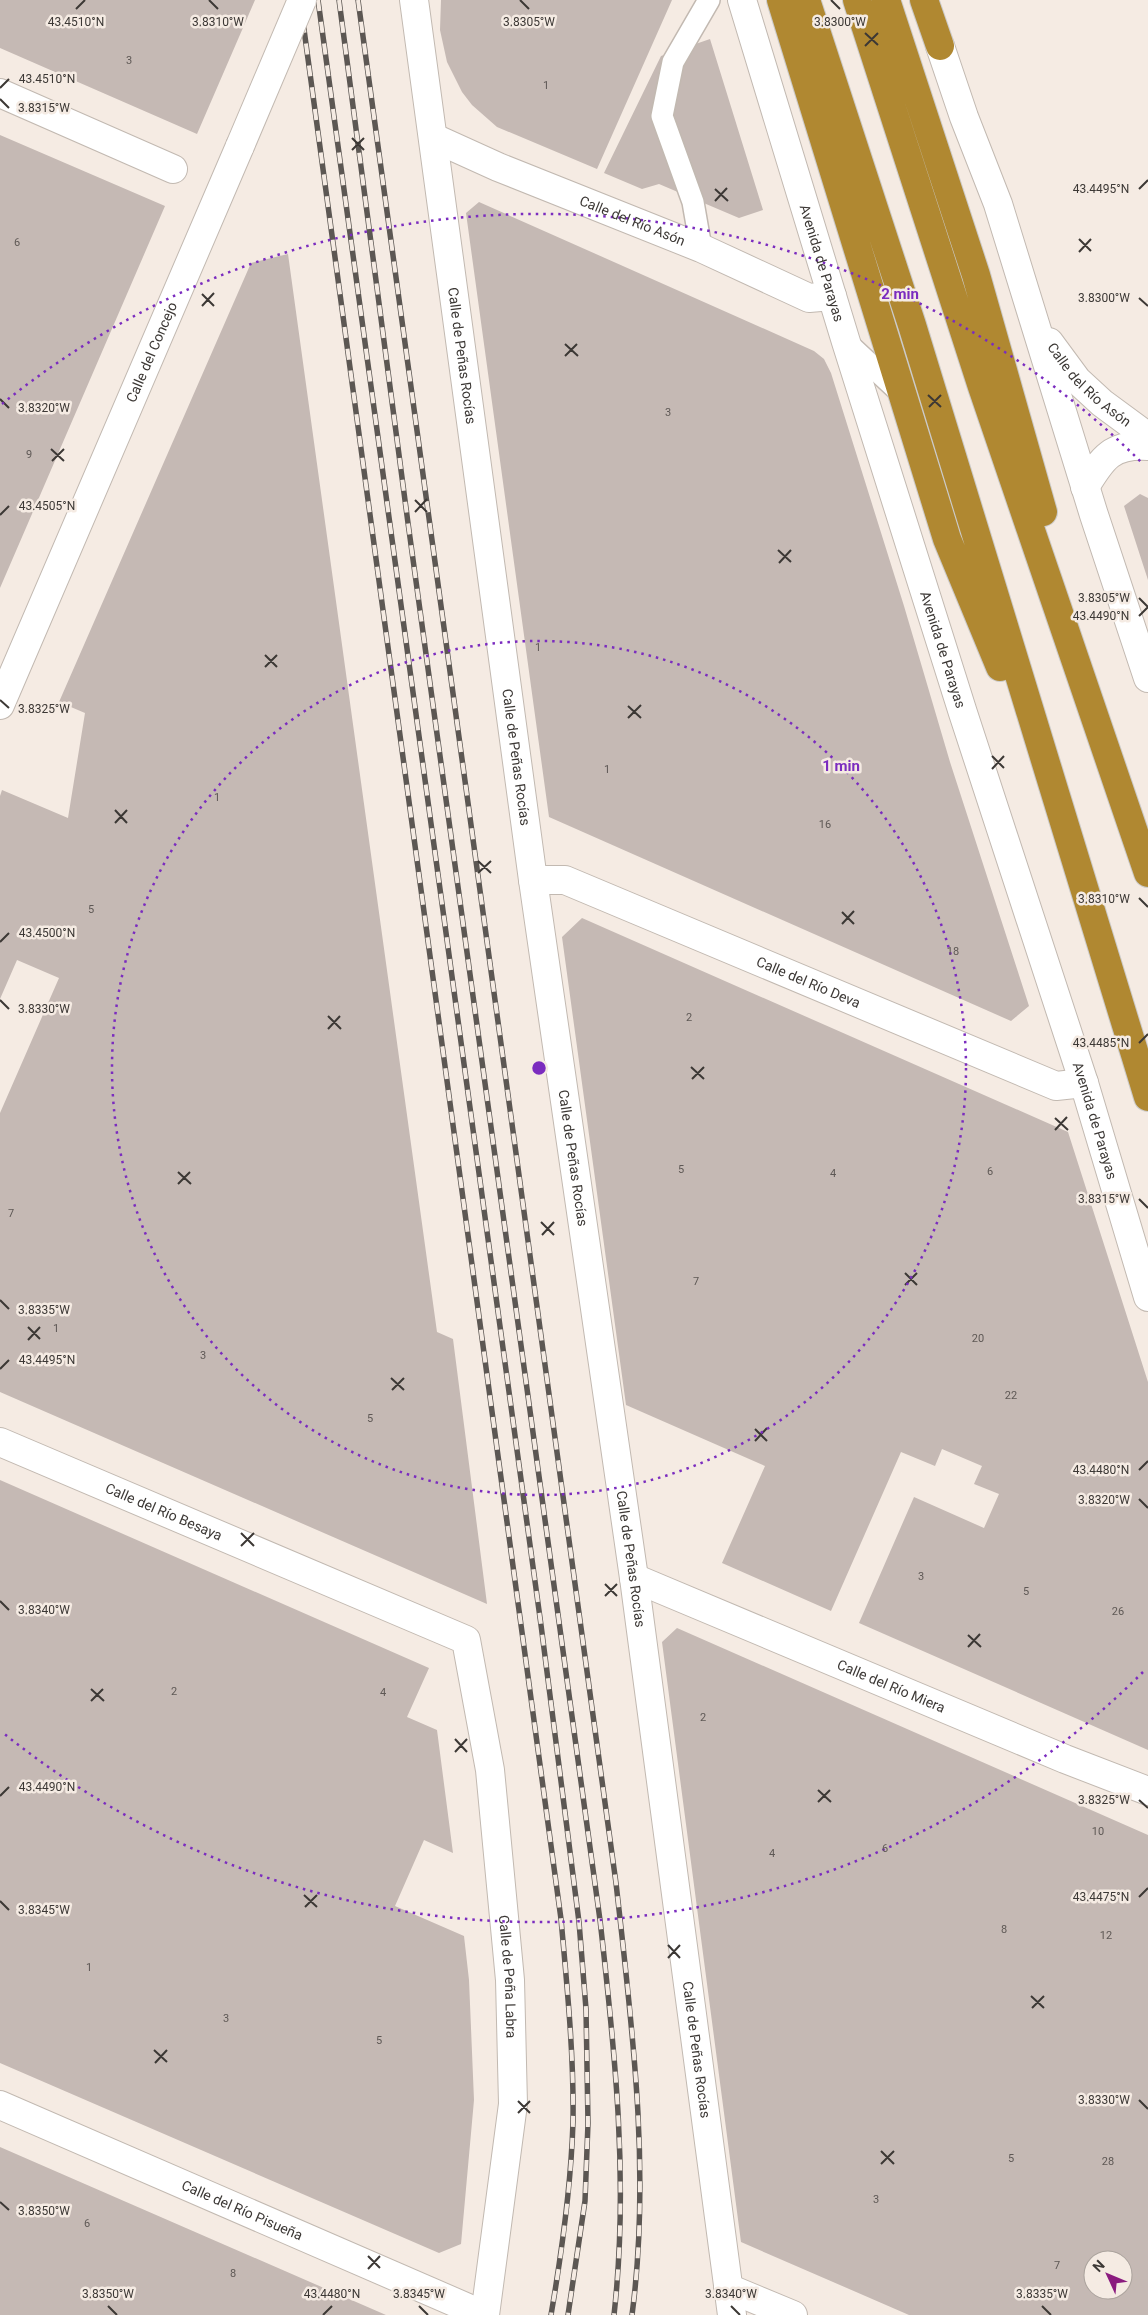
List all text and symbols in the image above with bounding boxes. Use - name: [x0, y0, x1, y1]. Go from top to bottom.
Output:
- text: 43.4510°N: [48, 15, 104, 29]
- text: 3.8310°W: [192, 15, 244, 29]
- text: 3.8305°W: [503, 15, 555, 29]
- text: 3.8300°W: [814, 15, 866, 29]
- house number: 3: [126, 54, 132, 67]
- text: 43.4510°N: [19, 72, 75, 86]
- house number: 1: [543, 79, 549, 92]
- text: 3.8315°W: [18, 101, 70, 115]
- text: 43.4495°N: [1073, 182, 1129, 196]
- street label: Calle del Río Asón: [577, 192, 688, 249]
- street label: Avenida de Parayas: [797, 203, 847, 324]
- house number: 6: [14, 236, 20, 249]
- text: 2 min: [881, 285, 919, 303]
- street label: Calle de Peñas Rocías: [445, 286, 479, 425]
- text: 3.8300°W: [1078, 291, 1130, 305]
- street label: Calle del Concejo: [123, 300, 180, 405]
- street label: Calle del Río Asón: [1044, 340, 1134, 430]
- text: 3.8320°W: [18, 401, 70, 415]
- house number: 3: [665, 406, 671, 419]
- house number: 9: [26, 448, 32, 461]
- text: 43.4505°N: [19, 499, 75, 513]
- street label: Avenida de Parayas: [917, 589, 969, 710]
- text: 3.8305°W: [1078, 591, 1130, 605]
- text: 43.4490°N: [1073, 609, 1129, 623]
- house number: 1: [535, 641, 541, 654]
- street label: Calle de Peñas Rocías: [499, 688, 534, 826]
- text: 3.8325°W: [18, 702, 70, 716]
- text: 1 min: [822, 757, 860, 775]
- house number: 1: [604, 763, 610, 776]
- house number: 1: [214, 791, 220, 804]
- house number: 16: [819, 818, 831, 831]
- text: 3.8310°W: [1078, 892, 1130, 906]
- house number: 5: [88, 903, 94, 916]
- text: 43.4500°N: [19, 926, 75, 940]
- house number: 18: [947, 945, 959, 958]
- street label: Calle del Río Deva: [754, 953, 863, 1011]
- text: 3.8330°W: [18, 1002, 70, 1016]
- house number: 2: [686, 1011, 692, 1024]
- text: 43.4485°N: [1073, 1036, 1129, 1050]
- centre of rings: [530, 1059, 548, 1077]
- street label: Avenida de Parayas: [1070, 1060, 1120, 1181]
- street label: Calle de Peñas Rocías: [555, 1089, 591, 1227]
- house number: 5: [678, 1163, 684, 1176]
- house number: 6: [987, 1165, 993, 1178]
- house number: 4: [830, 1167, 836, 1180]
- text: 3.8315°W: [1078, 1192, 1130, 1206]
- house number: 7: [8, 1207, 14, 1220]
- house number: 7: [693, 1275, 699, 1288]
- text: 3.8335°W: [18, 1303, 70, 1317]
- house number: 1: [53, 1322, 59, 1335]
- house number: 20: [972, 1332, 984, 1345]
- house number: 3: [200, 1349, 206, 1362]
- text: 43.4495°N: [19, 1353, 75, 1367]
- house number: 22: [1005, 1389, 1017, 1402]
- house number: 5: [367, 1412, 373, 1425]
- text: 43.4480°N: [1073, 1463, 1129, 1477]
- street label: Calle del Río Besaya: [103, 1480, 225, 1543]
- street label: Calle de Peñas Rocías: [613, 1490, 648, 1628]
- text: 3.8320°W: [1078, 1493, 1130, 1507]
- house number: 3: [918, 1570, 924, 1583]
- house number: 5: [1023, 1585, 1029, 1598]
- text: 3.8340°W: [18, 1603, 70, 1617]
- house number: 26: [1112, 1605, 1124, 1618]
- street label: Calle del Río Miera: [835, 1656, 948, 1716]
- house number: 2: [171, 1685, 177, 1698]
- house number: 4: [380, 1686, 386, 1699]
- house number: 2: [700, 1711, 706, 1724]
- text: 43.4490°N: [19, 1780, 75, 1794]
- text: 3.8325°W: [1078, 1793, 1130, 1807]
- house number: 10: [1092, 1825, 1104, 1838]
- house number: 6: [882, 1842, 888, 1855]
- house number: 4: [769, 1847, 775, 1860]
- text: 43.4475°N: [1073, 1890, 1129, 1904]
- text: 3.8345°W: [18, 1903, 70, 1917]
- street label: Calle de Peña Labra: [496, 1914, 519, 2038]
- house number: 8: [1001, 1923, 1007, 1936]
- house number: 12: [1100, 1929, 1112, 1942]
- house number: 1: [86, 1961, 92, 1974]
- street label: Calle de Peñas Rocías: [680, 1980, 714, 2119]
- house number: 3: [223, 2012, 229, 2025]
- house number: 5: [376, 2034, 382, 2047]
- text: 3.8330°W: [1078, 2093, 1130, 2107]
- house number: 5: [1008, 2152, 1014, 2165]
- house number: 28: [1102, 2155, 1114, 2168]
- street label: Calle del Río Pisueña: [179, 2177, 305, 2243]
- house number: 3: [873, 2193, 879, 2206]
- text: 3.8350°W: [18, 2204, 70, 2218]
- house number: 6: [84, 2217, 90, 2230]
- north arrow: [1083, 2250, 1133, 2300]
- text: N: [1089, 2257, 1108, 2275]
- house number: 7: [1054, 2259, 1060, 2272]
- house number: 8: [230, 2267, 236, 2280]
- text: 3.8350°W: [82, 2287, 134, 2301]
- text: 43.4480°N: [304, 2287, 360, 2301]
- text: 3.8345°W: [393, 2287, 445, 2301]
- text: 3.8340°W: [705, 2287, 757, 2301]
- text: 3.8335°W: [1016, 2287, 1068, 2301]

